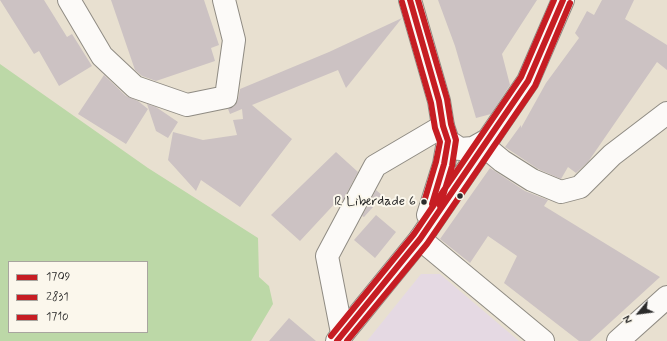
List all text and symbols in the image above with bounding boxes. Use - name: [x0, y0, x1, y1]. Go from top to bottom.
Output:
- unlabelled marker: [455, 191, 465, 201]
- place label: R Liberdade 6: [334, 194, 416, 210]
- marker: R Liberdade 6: [419, 197, 429, 207]
- legend: [8, 261, 148, 333]
- text: 1709: [46, 269, 71, 285]
- text: 2831: [46, 289, 69, 305]
- north arrow: [619, 293, 659, 333]
- text: 1710: [46, 309, 69, 325]
- text: N: [621, 312, 636, 325]

